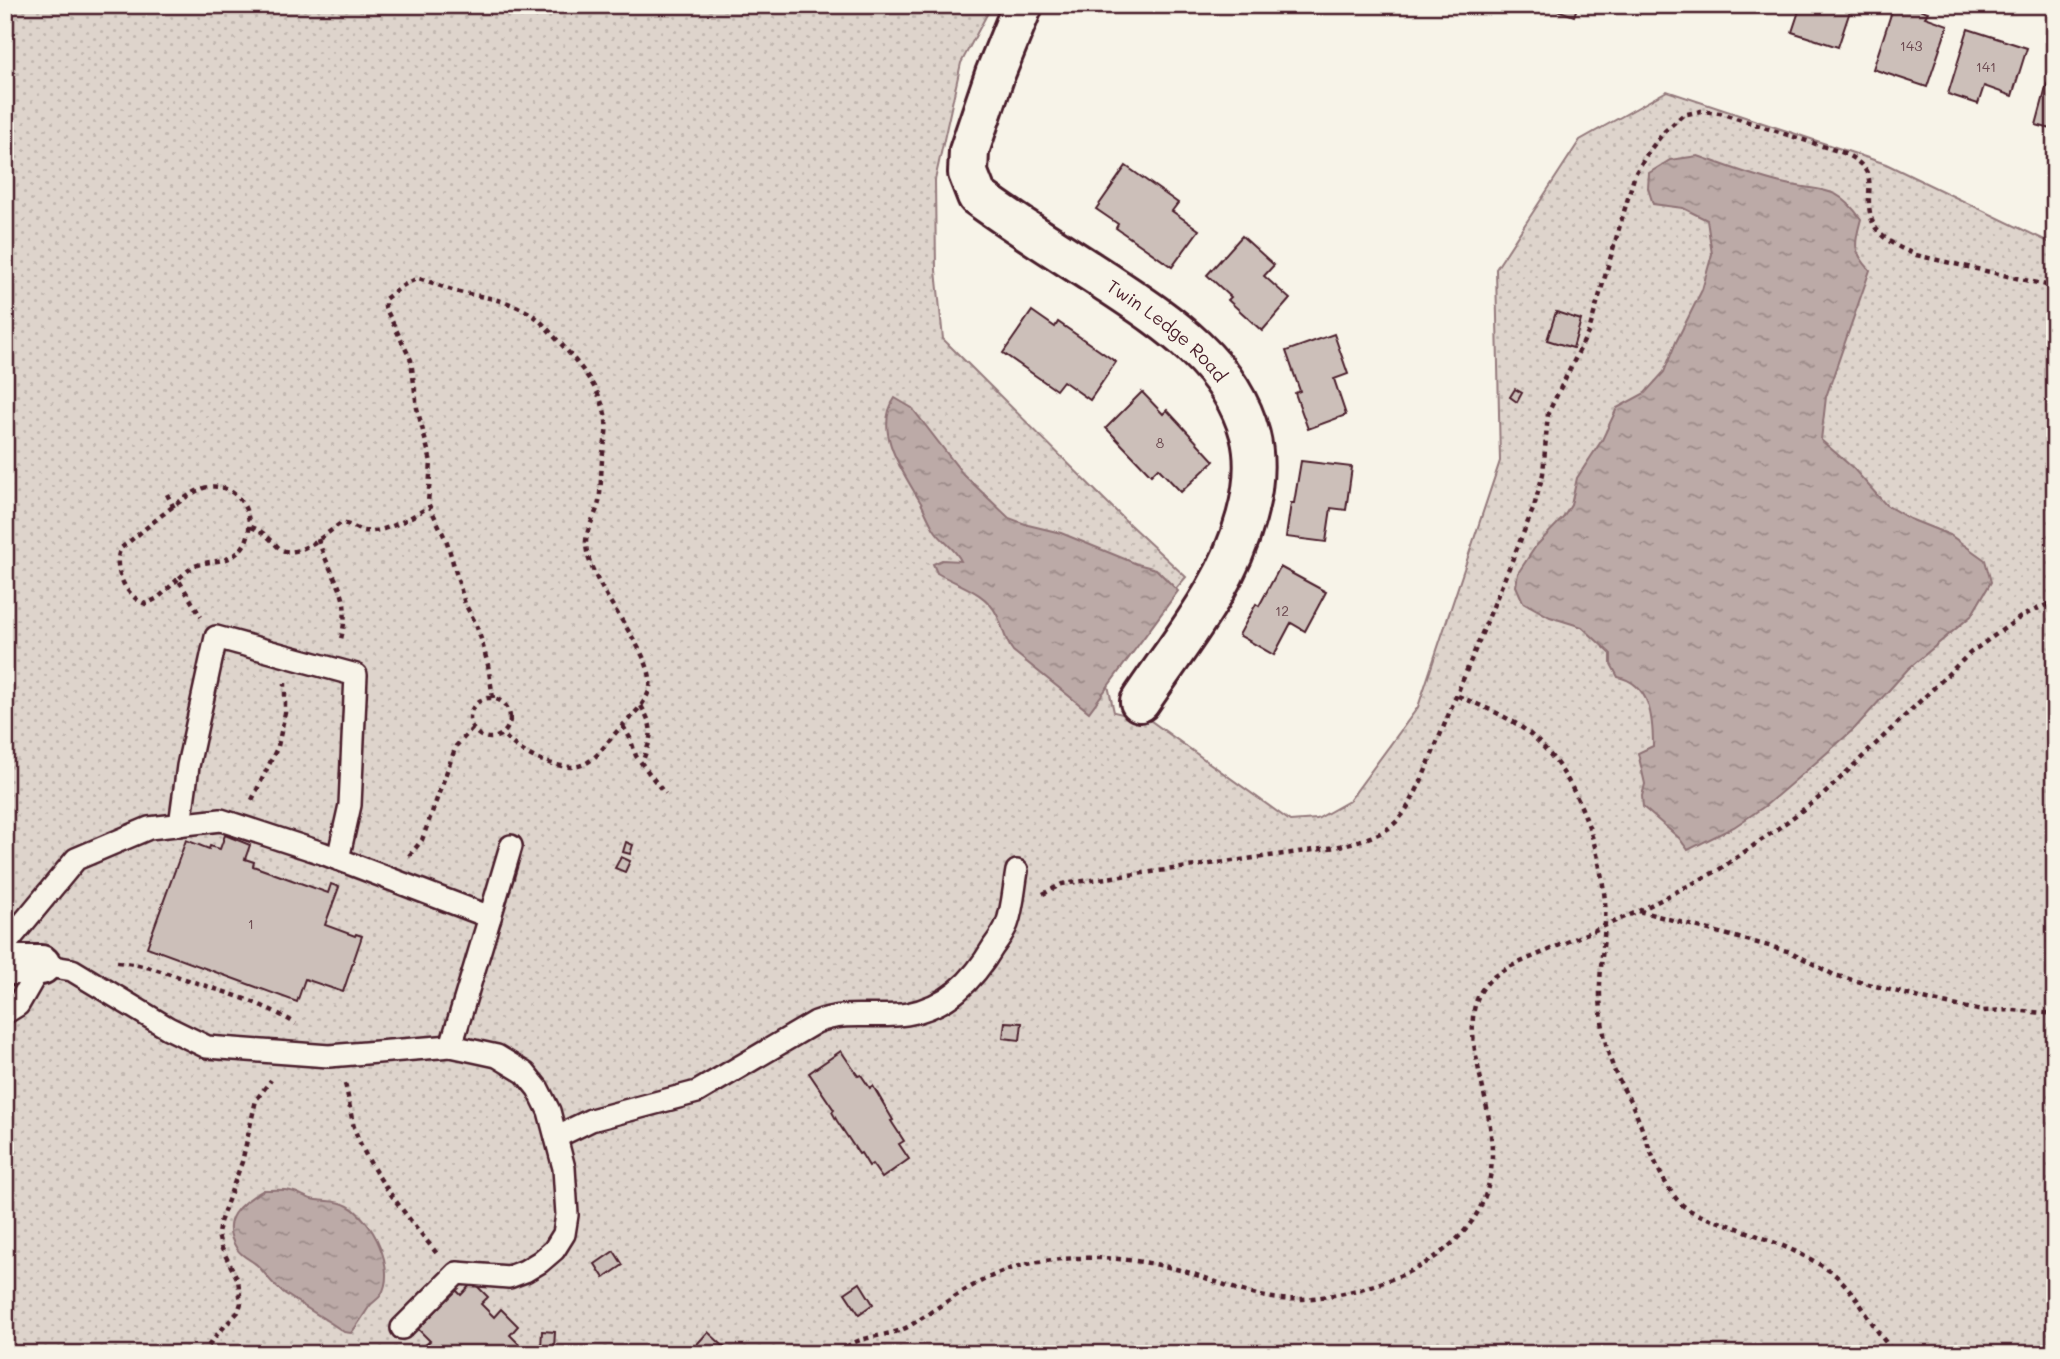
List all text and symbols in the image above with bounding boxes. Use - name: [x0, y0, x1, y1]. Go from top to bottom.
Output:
- house number: 143: [1900, 36, 1922, 55]
- house number: 141: [1976, 57, 1996, 76]
- street label: Twin Ledge Road: [1103, 274, 1233, 387]
- house number: 8: [1156, 433, 1164, 452]
- house number: 12: [1275, 601, 1289, 620]
- house number: 1: [248, 914, 254, 933]

